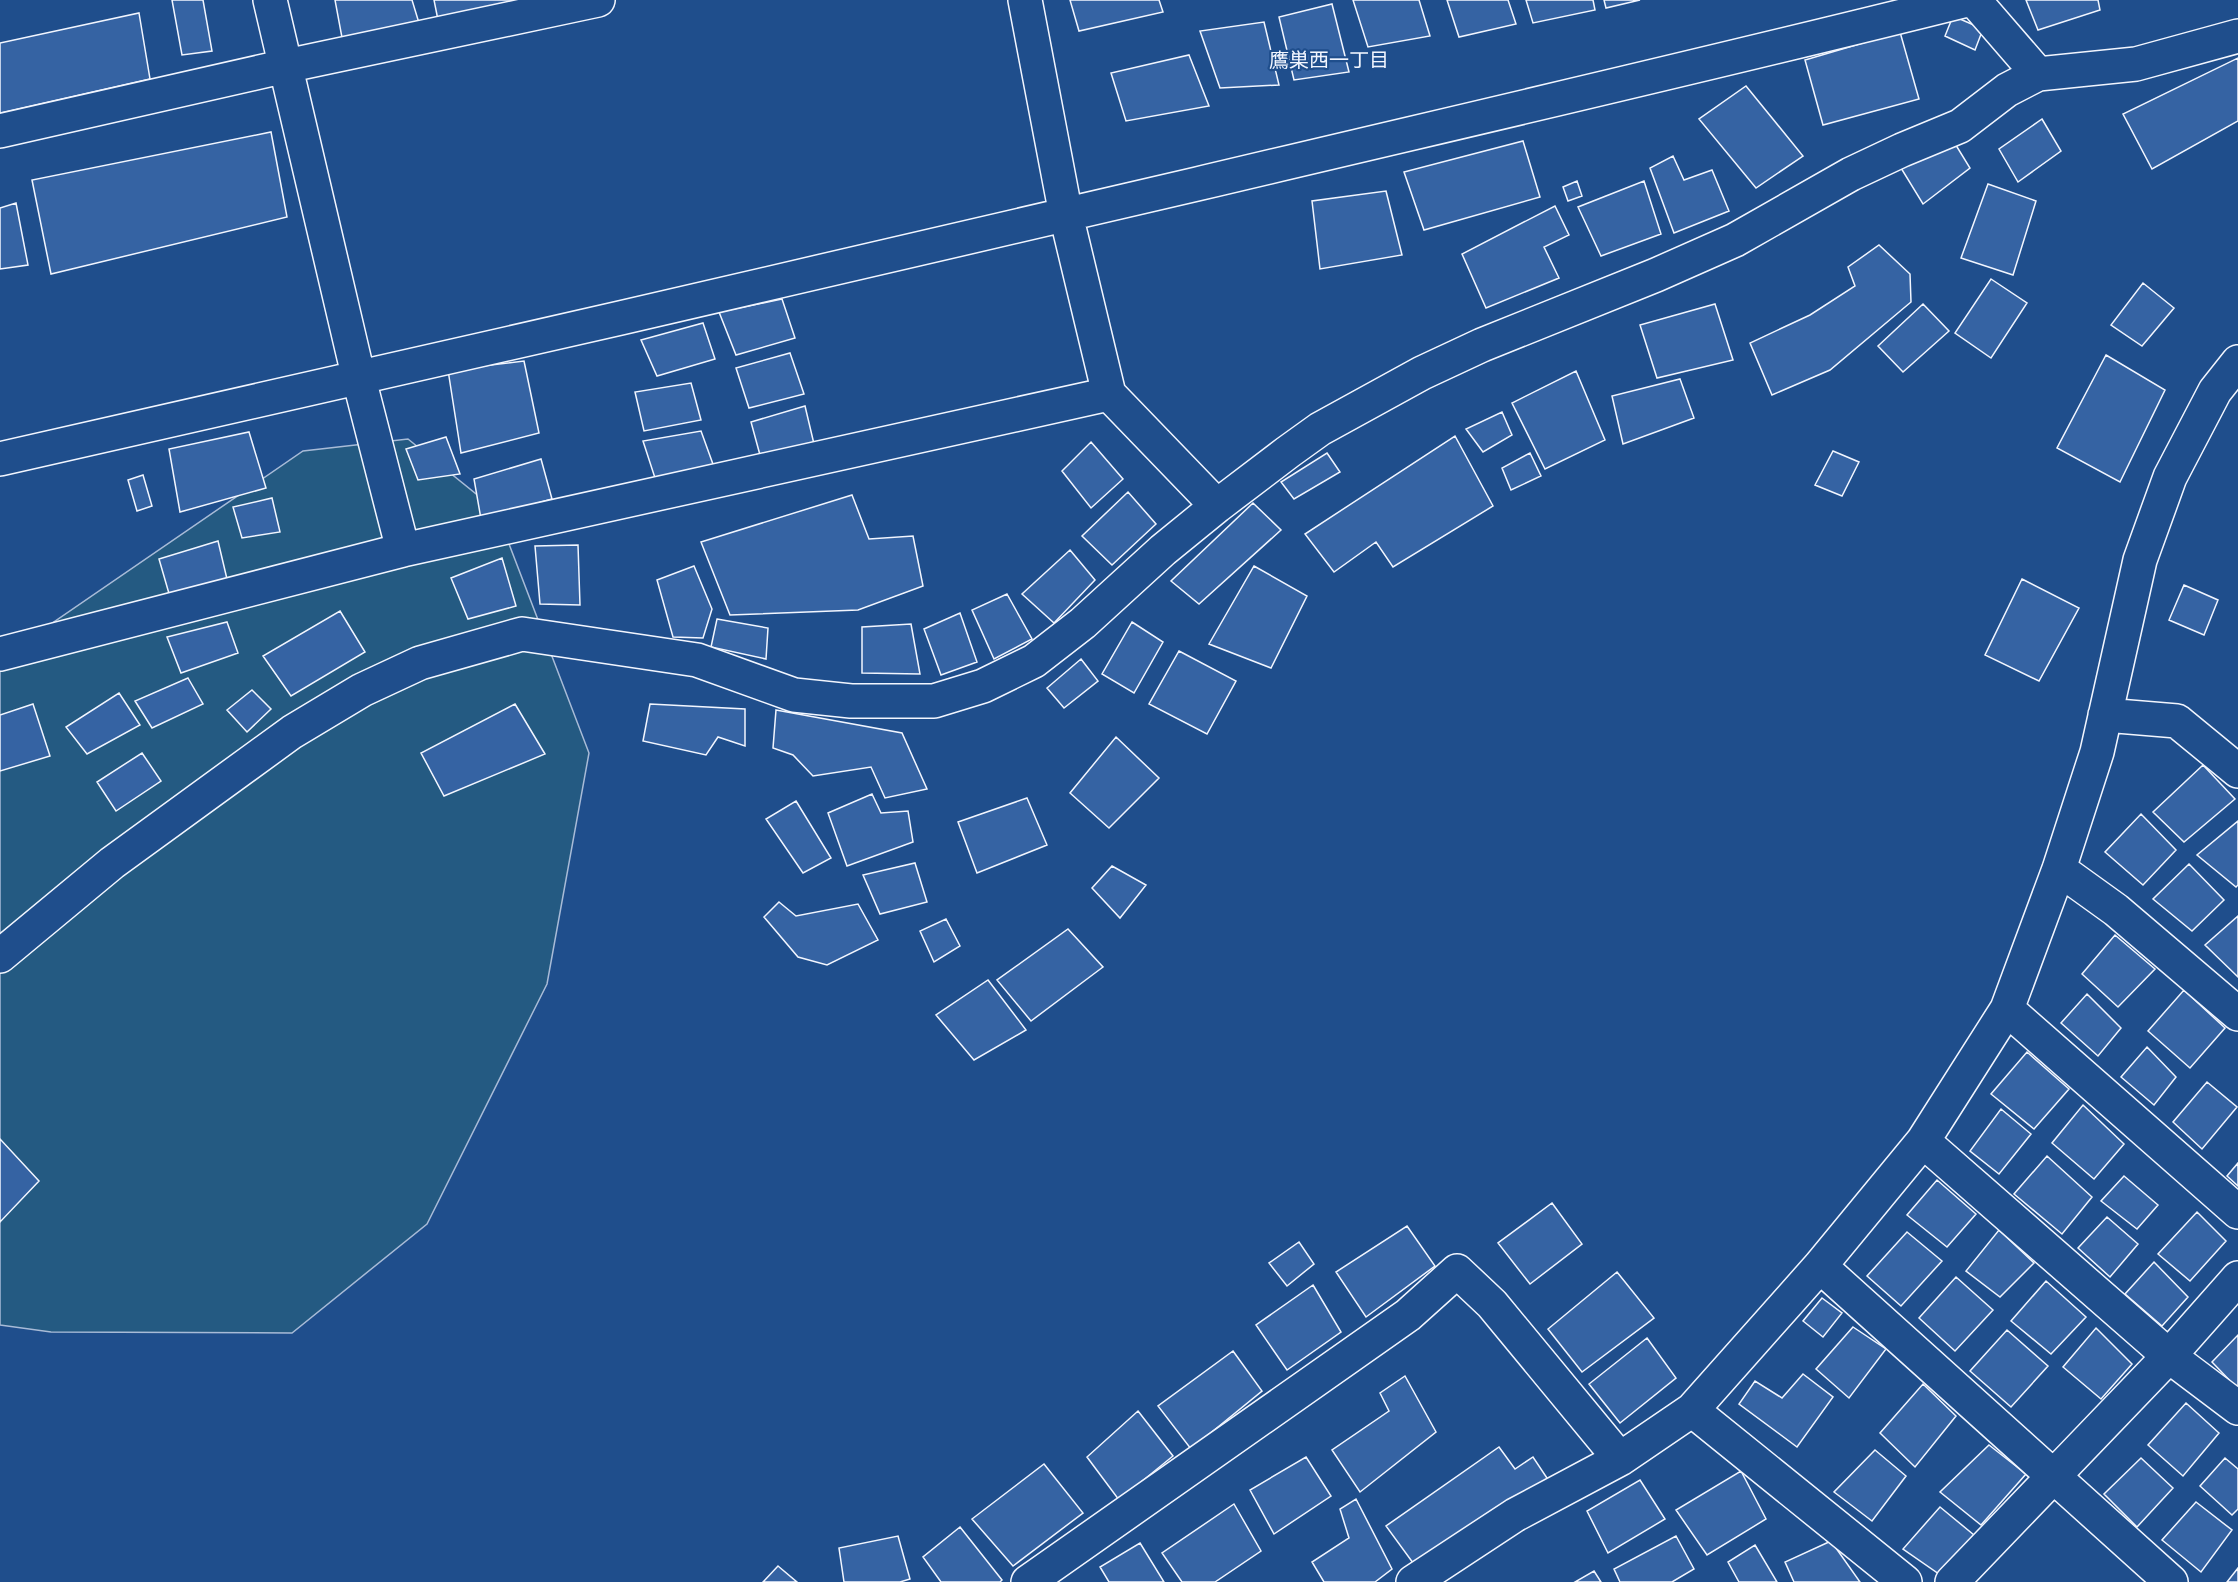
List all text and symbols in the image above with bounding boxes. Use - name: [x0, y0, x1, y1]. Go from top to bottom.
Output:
- district label: 鷹巣西一丁目: [1269, 48, 1389, 72]

